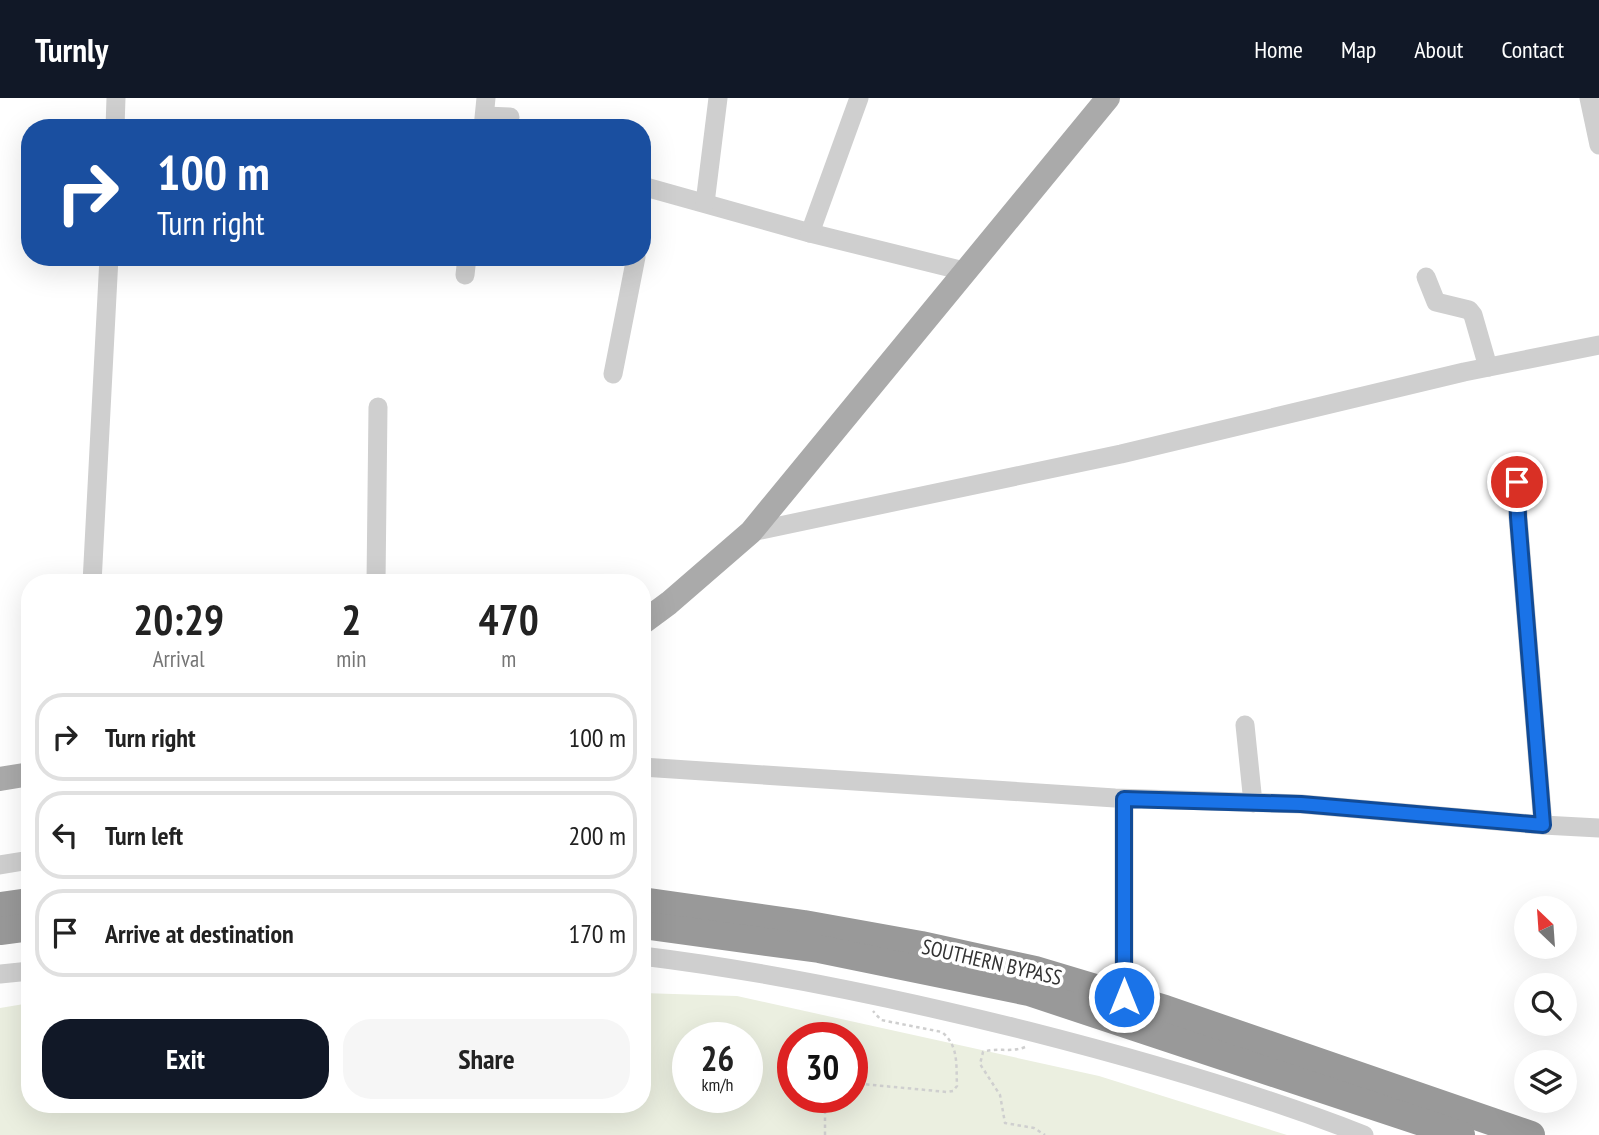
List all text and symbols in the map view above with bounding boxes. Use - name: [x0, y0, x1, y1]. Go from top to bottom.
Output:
- text: Turnly: [35, 28, 108, 71]
- text: Home: [1254, 34, 1303, 65]
- text: Map: [1341, 34, 1376, 65]
- text: About: [1414, 34, 1463, 65]
- text: Contact: [1501, 34, 1564, 65]
- text: 100 m: [157, 140, 270, 204]
- icon: right: [42, 147, 133, 238]
- text: Turn right: [157, 202, 265, 244]
- pin: [1487, 452, 1547, 512]
- icon: arrive: [1498, 463, 1536, 501]
- text: 20:29: [133, 592, 224, 647]
- text: 2: [341, 592, 361, 647]
- text: 470: [479, 592, 539, 647]
- text: Arrival: [153, 644, 205, 673]
- text: min: [336, 644, 366, 673]
- text: m: [501, 644, 516, 673]
- icon: right: [46, 718, 84, 756]
- text: Turn right: [105, 721, 196, 754]
- text: 100 m: [568, 721, 626, 754]
- icon: left: [46, 816, 84, 854]
- text: Turn left: [105, 819, 183, 852]
- text: 200 m: [568, 819, 626, 852]
- north arrow: [1514, 896, 1577, 959]
- map controls: [1514, 896, 1577, 1113]
- icon: arrive: [46, 914, 84, 952]
- text: Arrive at destination: [105, 917, 294, 950]
- text: 170 m: [568, 917, 626, 950]
- street label: SOUTHERN BYPASS: [919, 933, 1065, 991]
- position arrow: [1087, 960, 1161, 1034]
- button: search: [1514, 973, 1577, 1036]
- button: Exit: [42, 1019, 329, 1099]
- button: Share: [343, 1019, 630, 1099]
- speed limit sign: 30: [777, 1022, 868, 1113]
- text: 26: [701, 1035, 734, 1081]
- button: layers: [1514, 1050, 1577, 1113]
- text: km/h: [702, 1073, 733, 1096]

